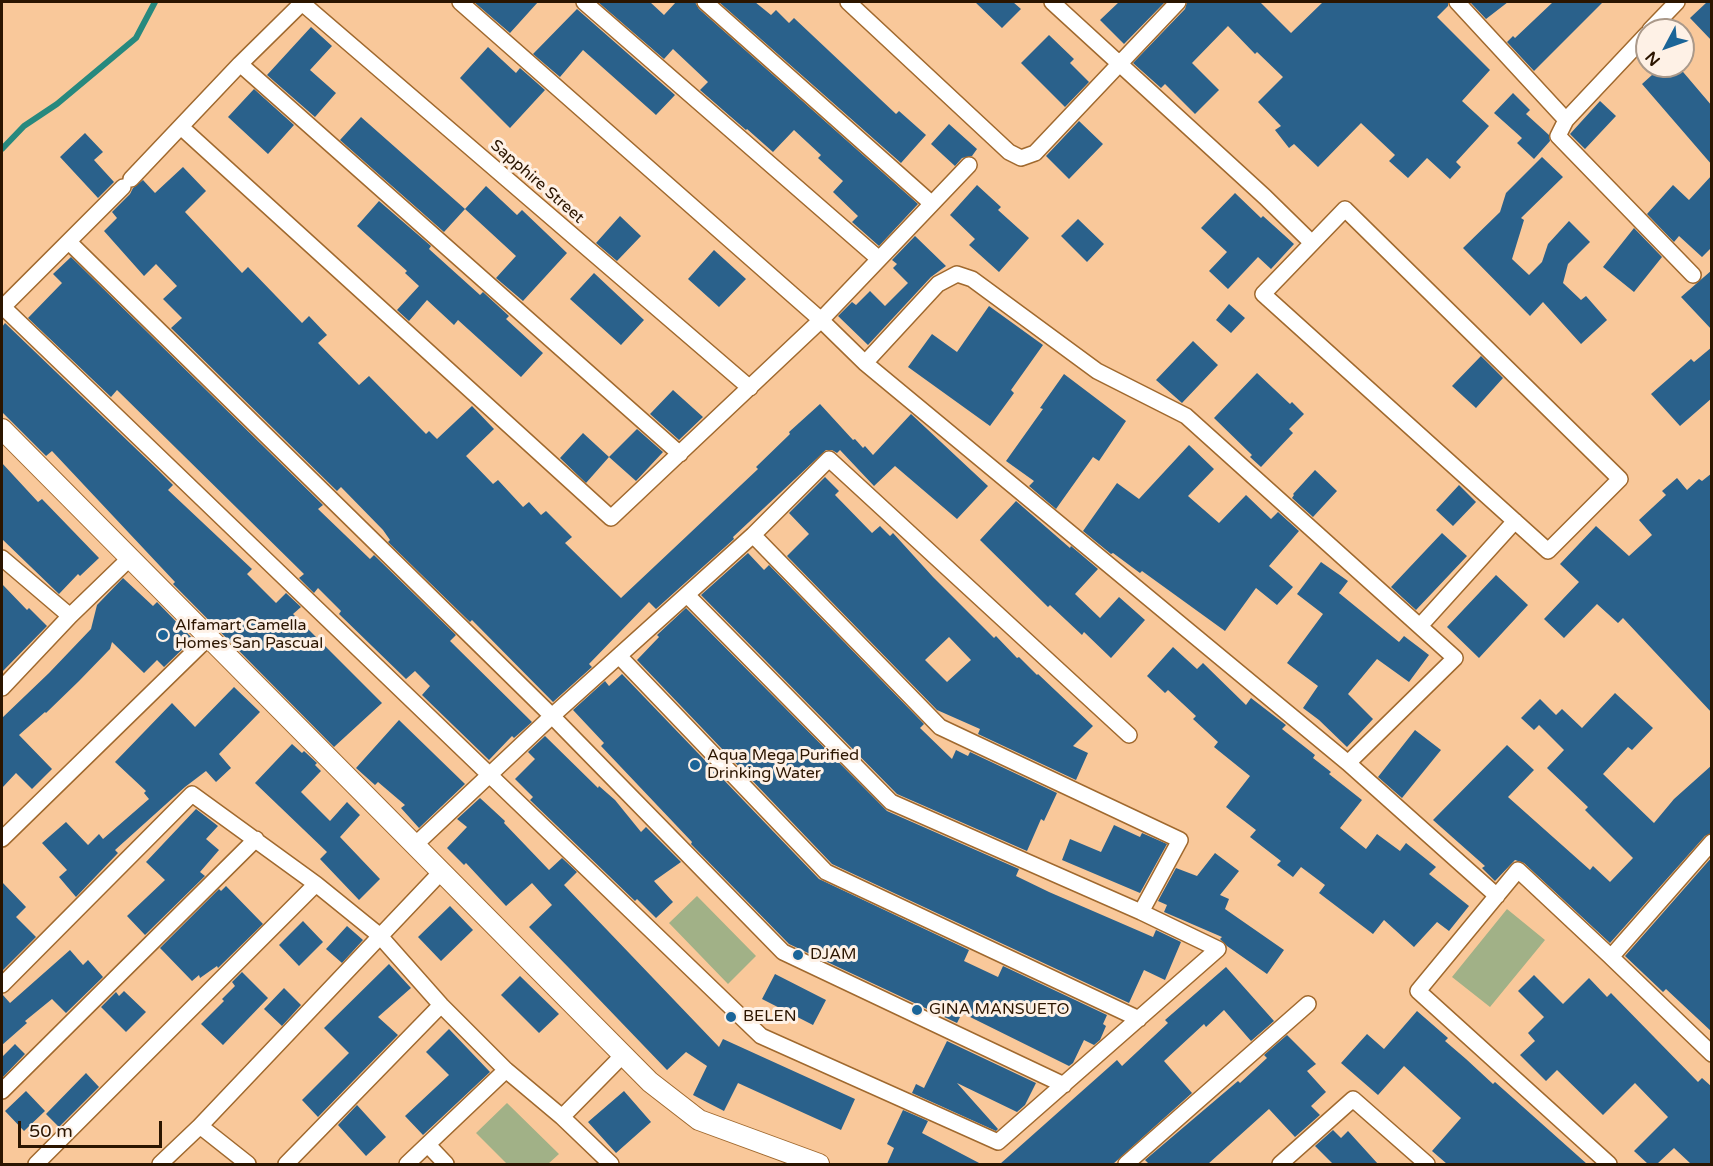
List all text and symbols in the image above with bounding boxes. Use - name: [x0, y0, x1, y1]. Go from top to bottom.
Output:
- north arrow: [1635, 18, 1695, 78]
- text: N: [1641, 47, 1665, 70]
- street label: Sapphire Street: [486, 136, 588, 228]
- place label: Alfamart Camella Homes San Pascual: [175, 616, 323, 654]
- marker: Alfamart Camella Homes San Pascual: [156, 628, 170, 642]
- place label: Aqua Mega Purified Drinking Water: [707, 746, 859, 784]
- marker: Aqua Mega Purified Drinking Water: [688, 758, 702, 772]
- place label: DJAM: [810, 945, 857, 965]
- marker: DJAM: [791, 948, 805, 962]
- place label: GINA MANSUETO: [929, 1000, 1069, 1020]
- marker: GINA MANSUETO: [910, 1003, 924, 1017]
- place label: BELEN: [743, 1007, 797, 1027]
- marker: BELEN: [724, 1010, 738, 1024]
- scale bar: [21, 1109, 165, 1147]
- text: 50 m: [29, 1120, 73, 1142]

